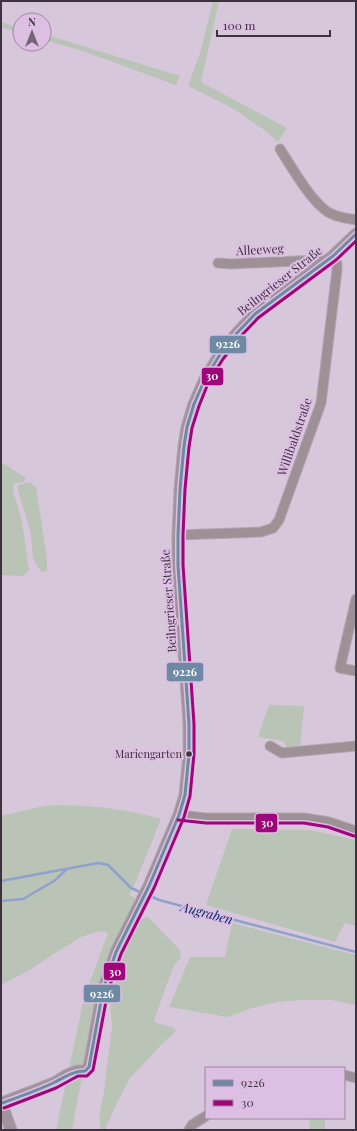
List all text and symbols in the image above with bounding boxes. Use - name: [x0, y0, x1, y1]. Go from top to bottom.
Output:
- north arrow: [12, 12, 52, 52]
- scale bar: [217, 12, 330, 38]
- text: N: [28, 14, 36, 29]
- text: 100 m: [223, 17, 256, 33]
- street label: Alleeweg: [235, 240, 285, 258]
- street label: Beilngrieser Straße: [234, 242, 325, 318]
- line badge: 9226: [209, 335, 247, 354]
- text: 9226: [216, 336, 240, 351]
- line badge: 30: [201, 367, 224, 386]
- text: 30: [206, 368, 218, 383]
- street label: Willibaldstraße: [273, 396, 315, 479]
- street label: Beilngrieser Straße: [156, 549, 180, 653]
- line badge: 9226: [166, 662, 204, 682]
- text: 9226: [173, 664, 197, 679]
- place label: Mariengarten: [115, 746, 182, 761]
- marker: Mariengarten: [184, 749, 194, 759]
- line badge: 30: [255, 813, 278, 833]
- text: 30: [261, 815, 273, 830]
- water label: Augraben: [177, 897, 235, 928]
- line badge: 30: [103, 962, 126, 981]
- text: 30: [109, 964, 121, 979]
- line badge: 9226: [83, 984, 121, 1003]
- text: 9226: [90, 986, 114, 1001]
- legend: [205, 1067, 345, 1119]
- text: 9226: [241, 1074, 265, 1090]
- text: 30: [241, 1094, 254, 1110]

